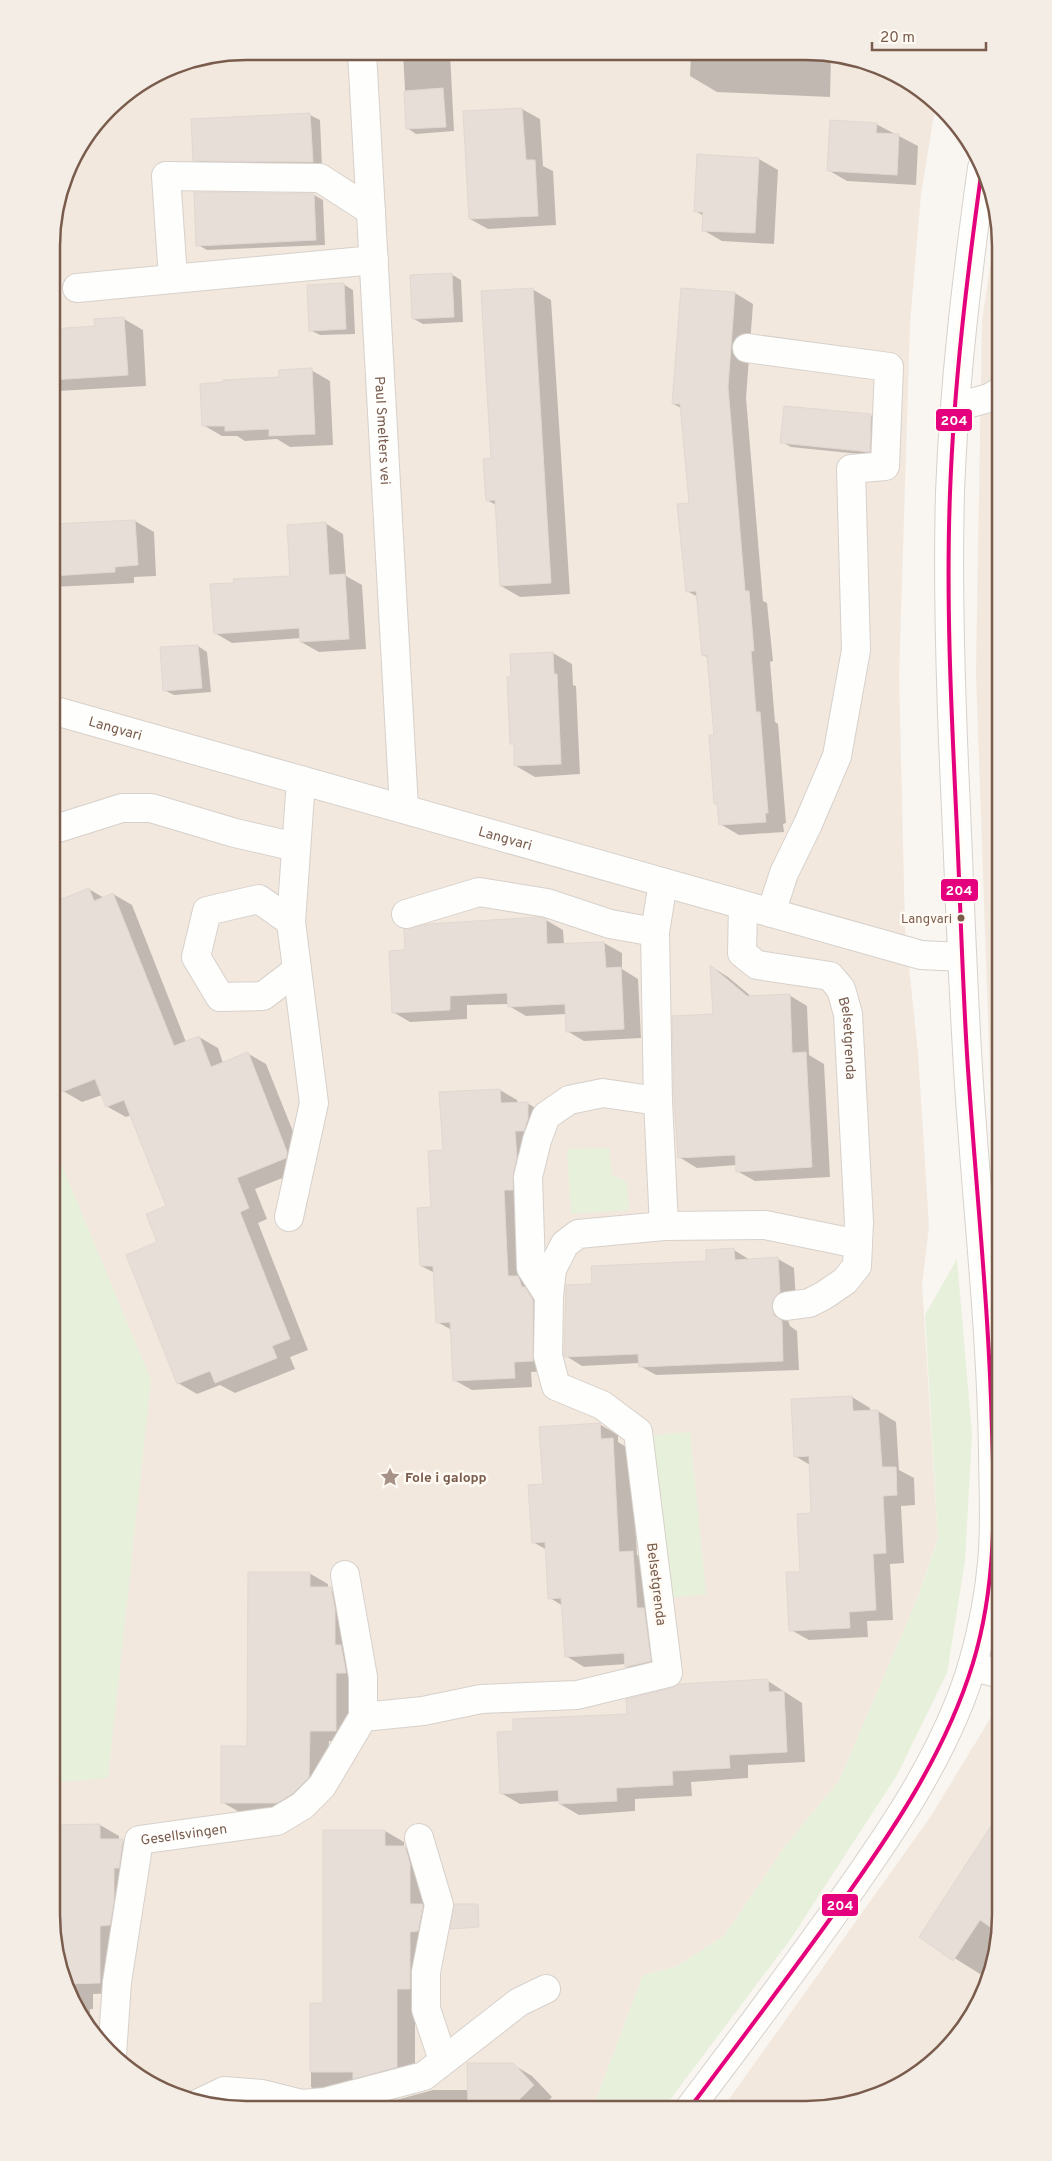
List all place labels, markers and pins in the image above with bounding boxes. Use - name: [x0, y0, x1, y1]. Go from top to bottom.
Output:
- place label: Langvari: [901, 912, 952, 928]
- marker: Langvari: [956, 913, 966, 923]
- place icon: Fole i galopp: [379, 1466, 401, 1488]
- place label: Fole i galopp: [405, 1470, 487, 1487]

